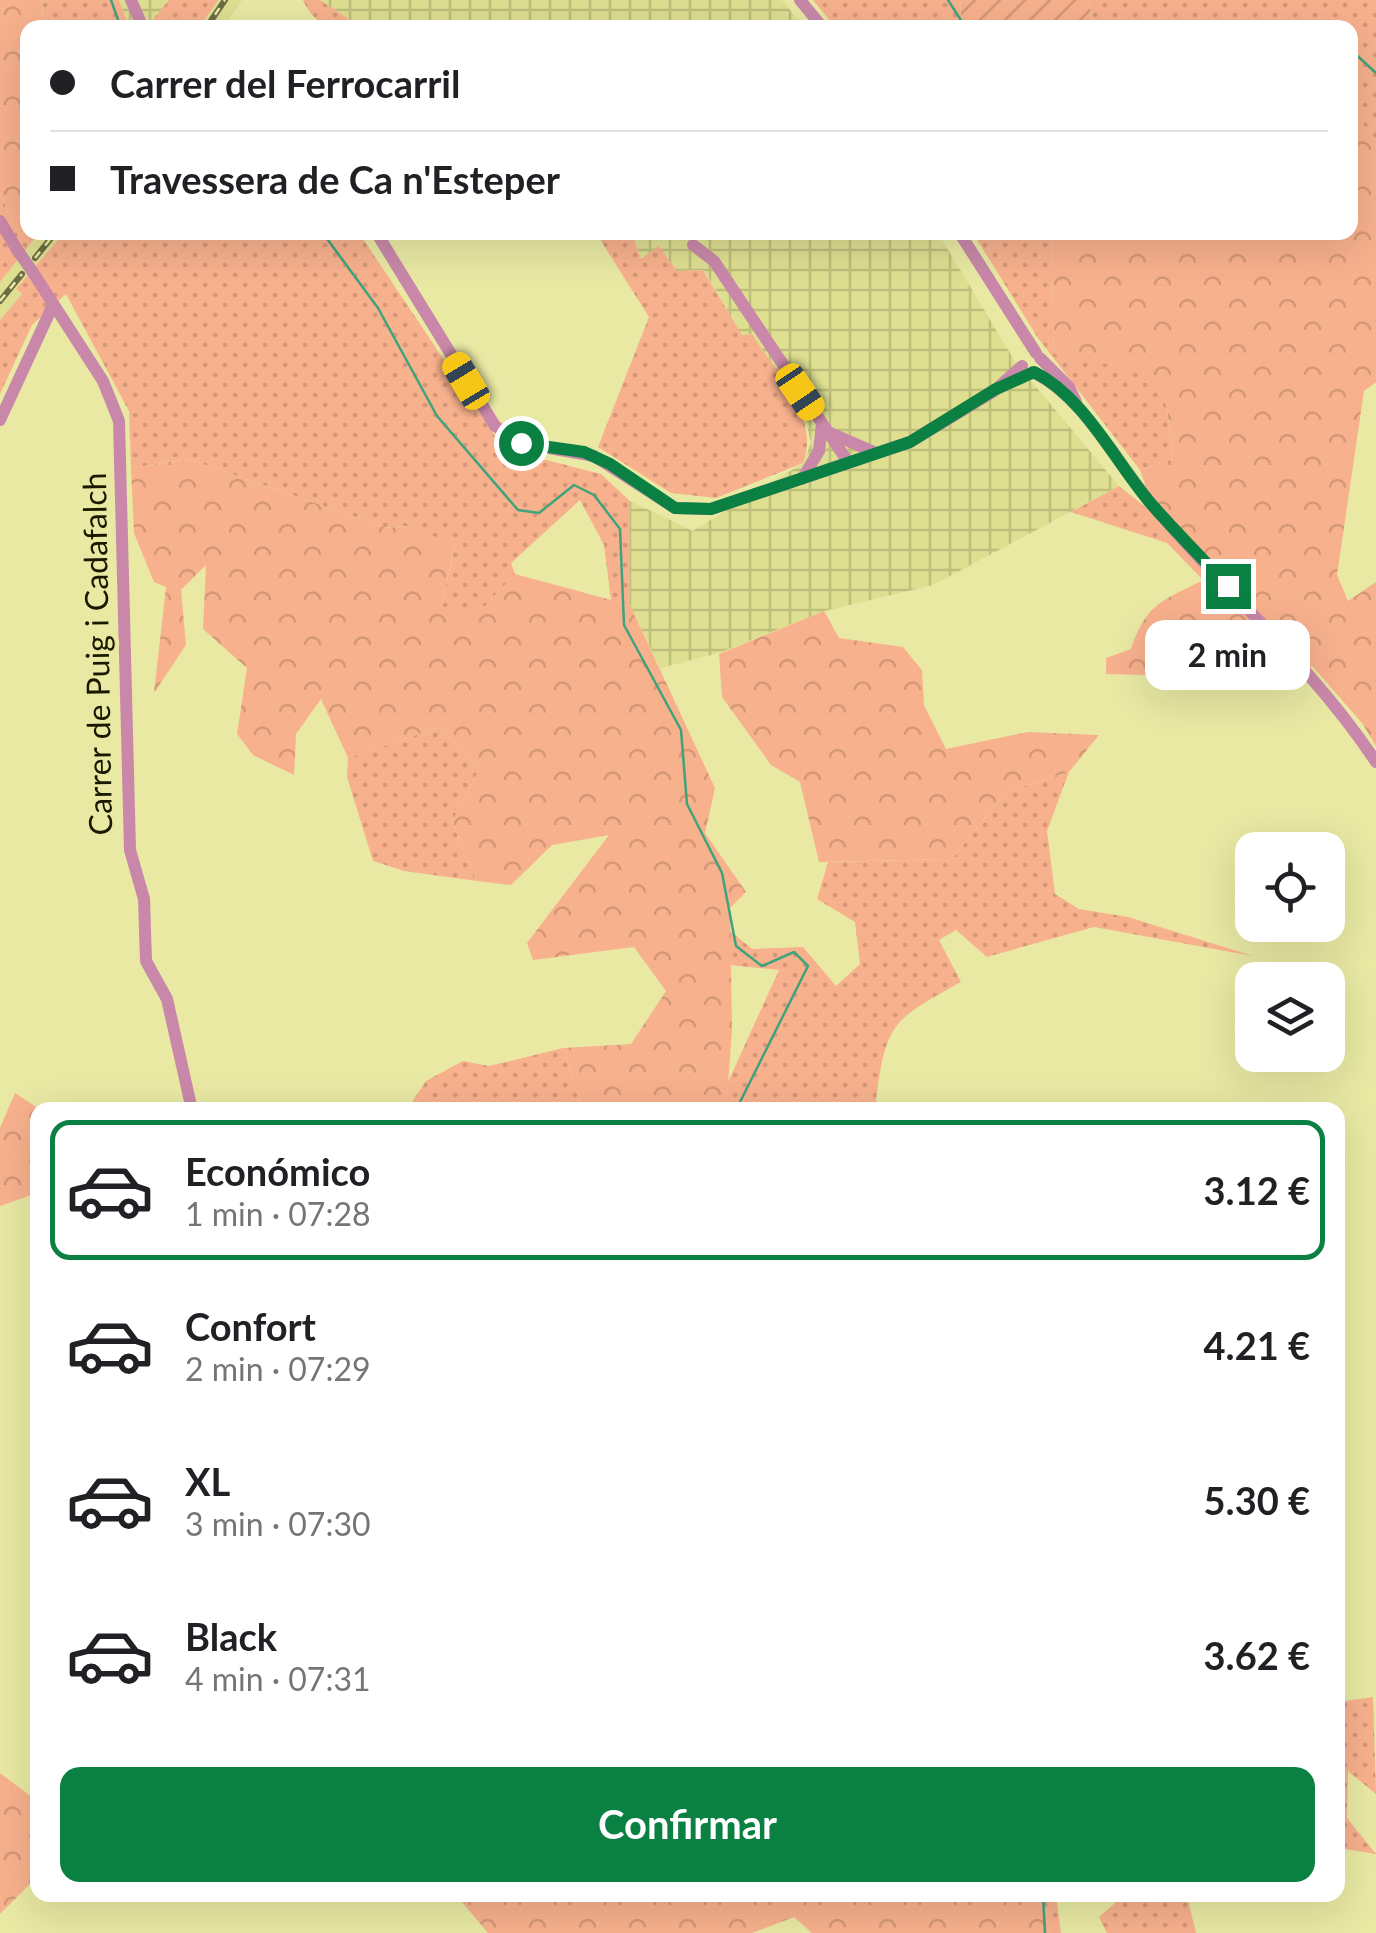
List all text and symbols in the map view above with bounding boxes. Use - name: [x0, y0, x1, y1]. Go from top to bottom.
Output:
- text: Carrer del Ferrocarril: [110, 60, 460, 106]
- text: Travessera de Ca n'Esteper: [110, 156, 560, 202]
- car: [438, 348, 494, 414]
- car: [771, 359, 829, 425]
- route start: [499, 421, 544, 466]
- street label: Carrer de Puig i Cadafalch: [74, 472, 119, 836]
- route end: [1206, 564, 1251, 609]
- callout: 2 min: [1146, 621, 1310, 691]
- text: 2 min: [1188, 635, 1267, 674]
- map controls: [1235, 832, 1345, 1072]
- button: locate: [1235, 832, 1345, 942]
- button: layers: [1235, 962, 1345, 1072]
- icon: car: [65, 1145, 155, 1235]
- text: Económico: [185, 1148, 370, 1194]
- text: 3.12 €: [1204, 1167, 1310, 1213]
- text: 1 min · 07:28: [185, 1194, 371, 1233]
- icon: car: [65, 1300, 155, 1390]
- text: Confort: [185, 1303, 316, 1349]
- text: 4.21 €: [1204, 1322, 1310, 1368]
- text: 2 min · 07:29: [185, 1349, 371, 1388]
- icon: car: [65, 1455, 155, 1545]
- text: XL: [185, 1458, 230, 1504]
- text: 5.30 €: [1204, 1477, 1310, 1523]
- text: 3 min · 07:30: [185, 1504, 371, 1543]
- icon: car: [65, 1610, 155, 1700]
- text: Black: [185, 1613, 277, 1659]
- text: 3.62 €: [1204, 1632, 1310, 1678]
- text: 4 min · 07:31: [185, 1659, 371, 1698]
- button: Confirmar: [60, 1767, 1315, 1882]

